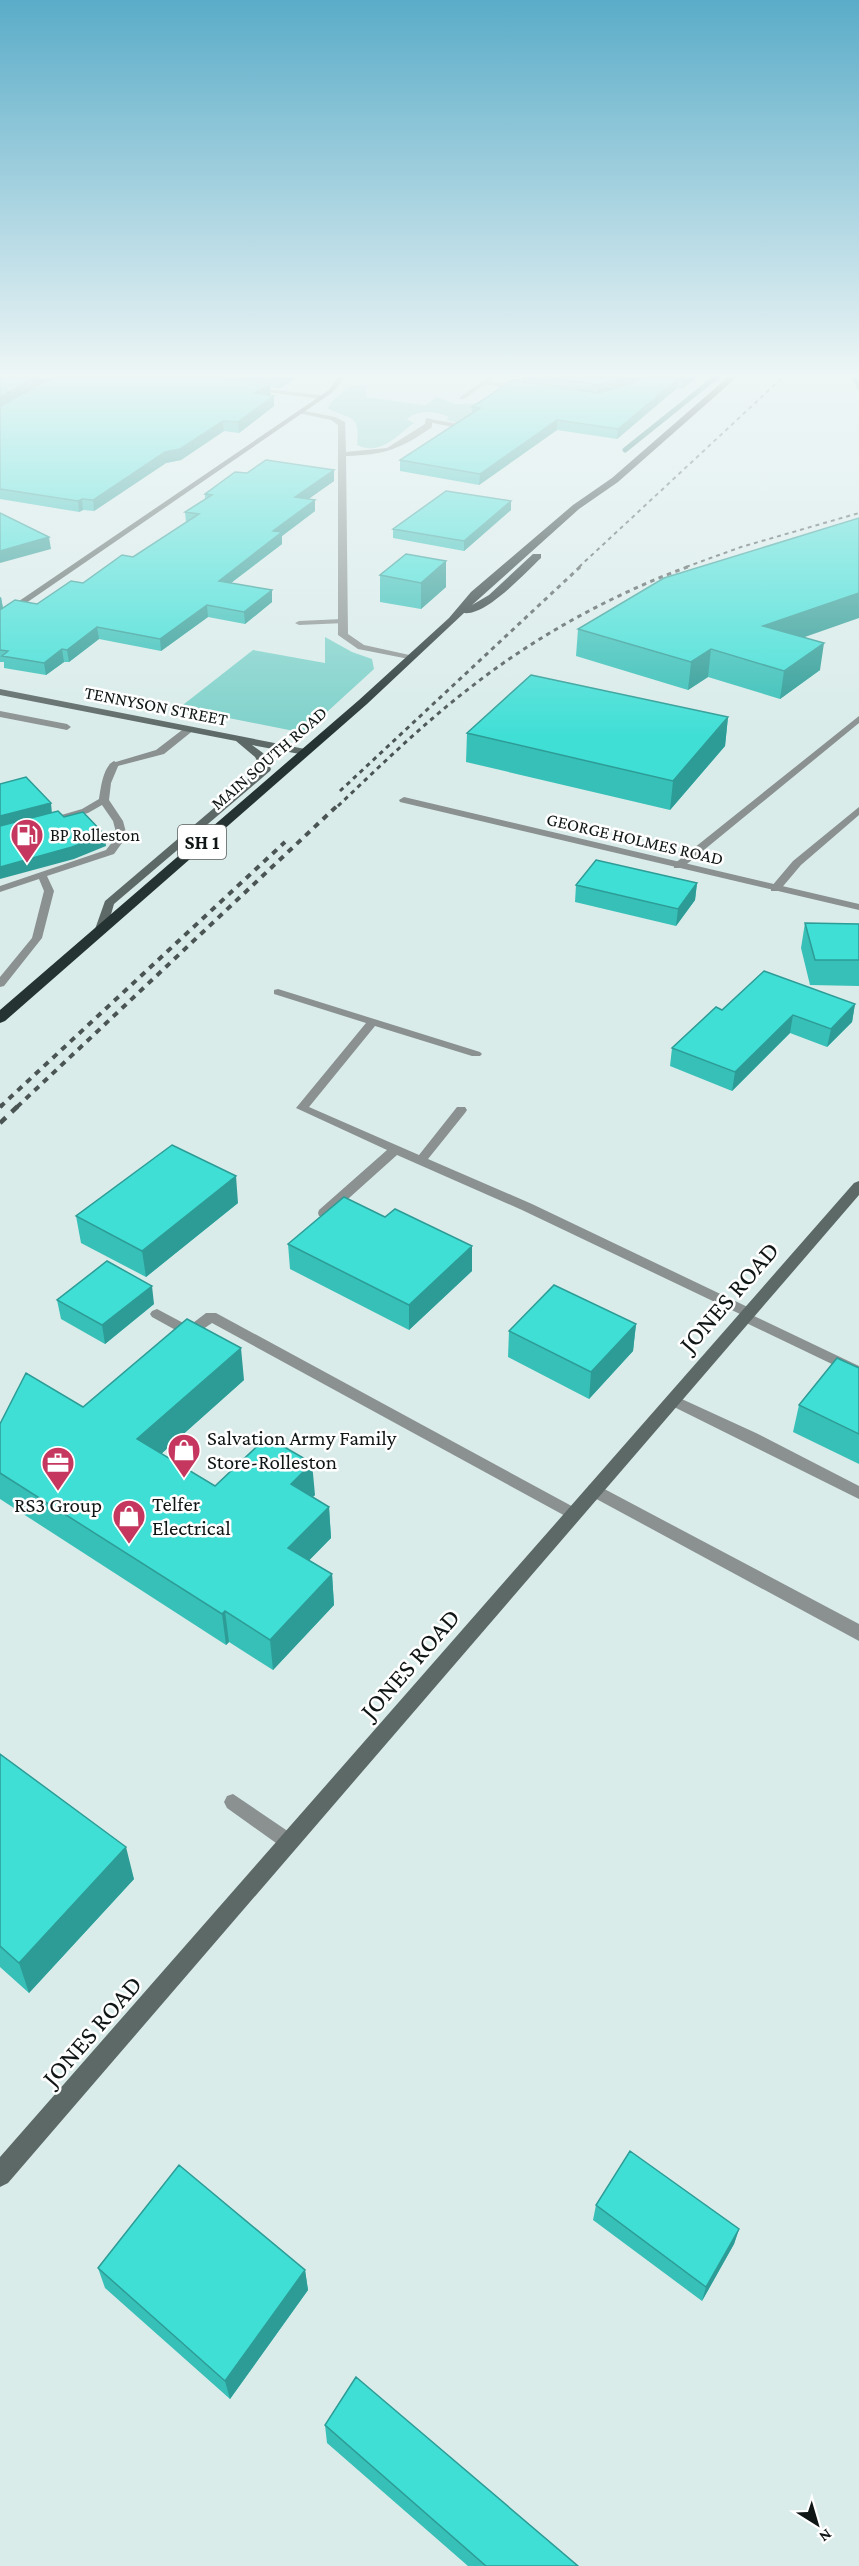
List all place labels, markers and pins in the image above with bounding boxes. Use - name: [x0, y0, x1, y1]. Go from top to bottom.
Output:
- fuel station icon: BP Rolleston: [9, 817, 45, 864]
- place label: BP Rolleston: [50, 825, 140, 845]
- place label: Salvation Army Family Store-Rolleston: [207, 1426, 397, 1474]
- shop icon: Salvation Army Family Store-Rolleston: [166, 1432, 202, 1479]
- office icon: RS3 Group: [40, 1445, 76, 1492]
- place label: Telfer Electrical: [152, 1492, 231, 1540]
- place label: RS3 Group: [14, 1493, 102, 1517]
- shop icon: Telfer Electrical: [111, 1498, 147, 1545]

